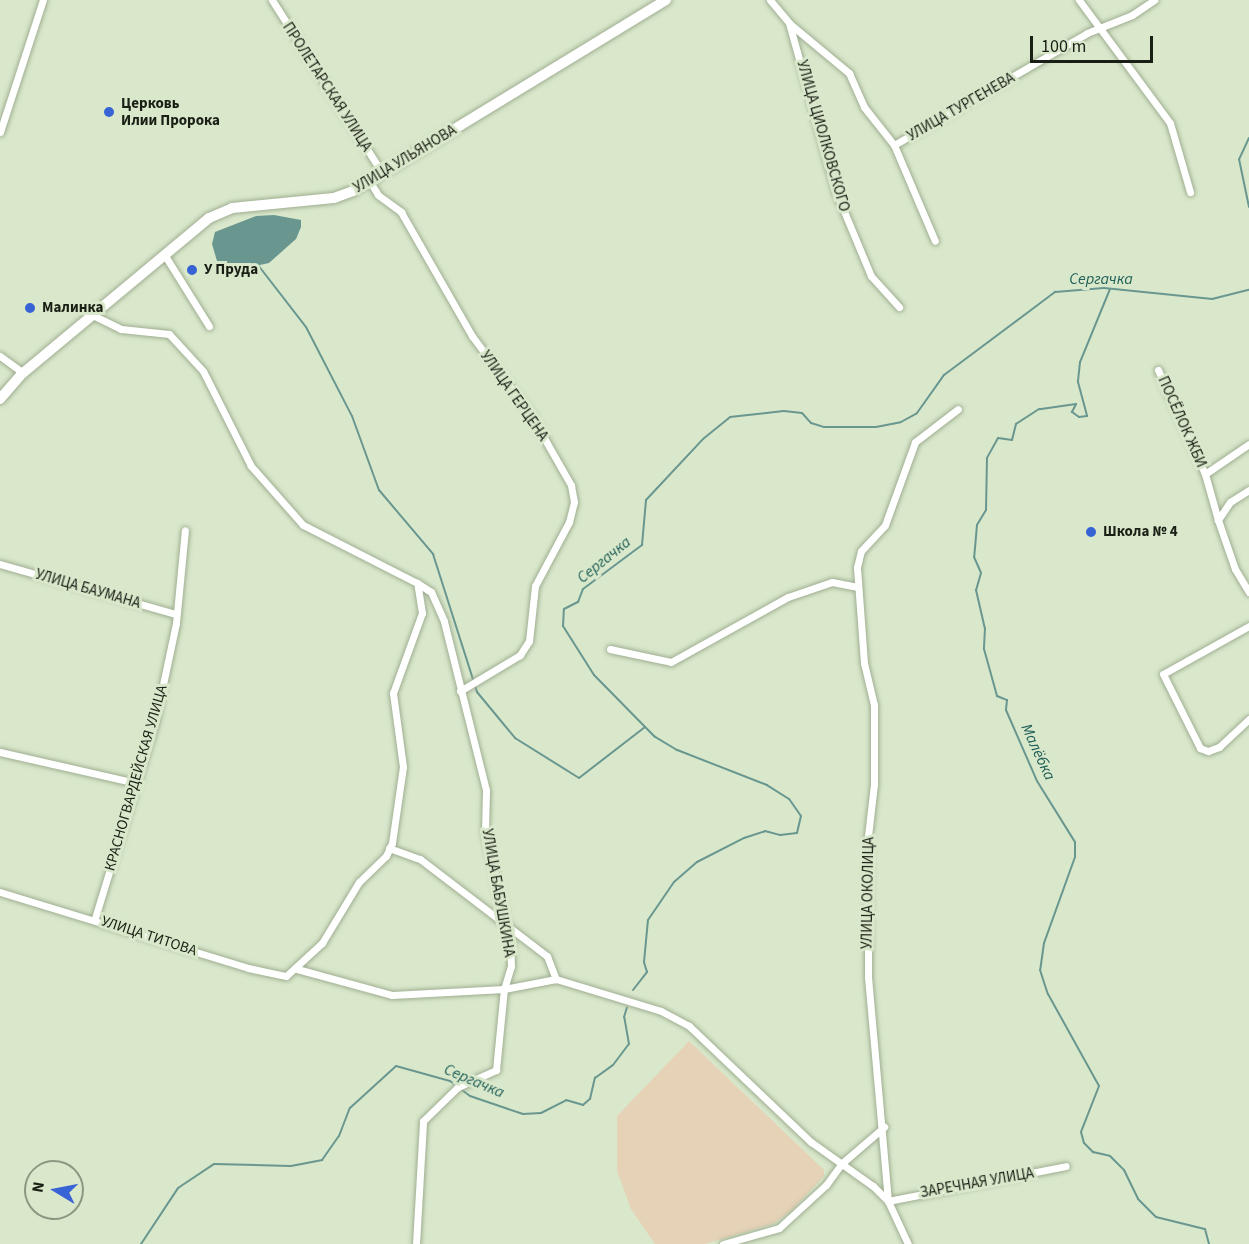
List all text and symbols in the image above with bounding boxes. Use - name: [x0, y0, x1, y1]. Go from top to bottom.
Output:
- street label: ПРОЛЕТАРСКАЯ УЛИЦА: [279, 19, 375, 155]
- scale bar: [1033, 24, 1156, 62]
- text: 100 m: [1041, 34, 1086, 59]
- street label: УЛИЦА ЦИОЛКОВСКОГО: [793, 58, 853, 214]
- street label: УЛИЦА ТУРГЕНЕВА: [904, 69, 1018, 145]
- place label: Церковь Илии Пророка: [121, 94, 220, 129]
- marker: Церковь Илии Пророка: [102, 105, 116, 119]
- street label: УЛИЦА УЛЬЯНОВА: [350, 121, 460, 197]
- place label: У Пруда: [204, 261, 258, 279]
- marker: У Пруда: [185, 263, 199, 277]
- water label: Сергачка: [1069, 269, 1133, 289]
- place label: Малинка: [42, 299, 103, 317]
- marker: Малинка: [23, 301, 37, 315]
- street label: УЛИЦА ГЕРЦЕНА: [476, 347, 552, 445]
- street label: ПОСЁЛОК ЖБИ: [1154, 373, 1210, 471]
- place label: Школа № 4: [1103, 523, 1178, 541]
- marker: Школа № 4: [1084, 525, 1098, 539]
- water label: Сергачка: [573, 533, 635, 587]
- street label: УЛИЦА БАУМАНА: [33, 565, 143, 613]
- street label: КРАСНОГВАРДЕЙСКАЯ УЛИЦА: [101, 683, 171, 873]
- water label: Малёбка: [1017, 721, 1059, 783]
- street label: УЛИЦА БАБУШКИНА: [478, 828, 518, 958]
- street label: УЛИЦА ОКОЛИЦА: [858, 837, 878, 949]
- street label: УЛИЦА ТИТОВА: [99, 912, 199, 960]
- water label: Сергачка: [441, 1060, 507, 1102]
- north arrow: [24, 1160, 84, 1220]
- street label: ЗАРЕЧНАЯ УЛИЦА: [919, 1164, 1035, 1202]
- text: N: [26, 1180, 50, 1194]

